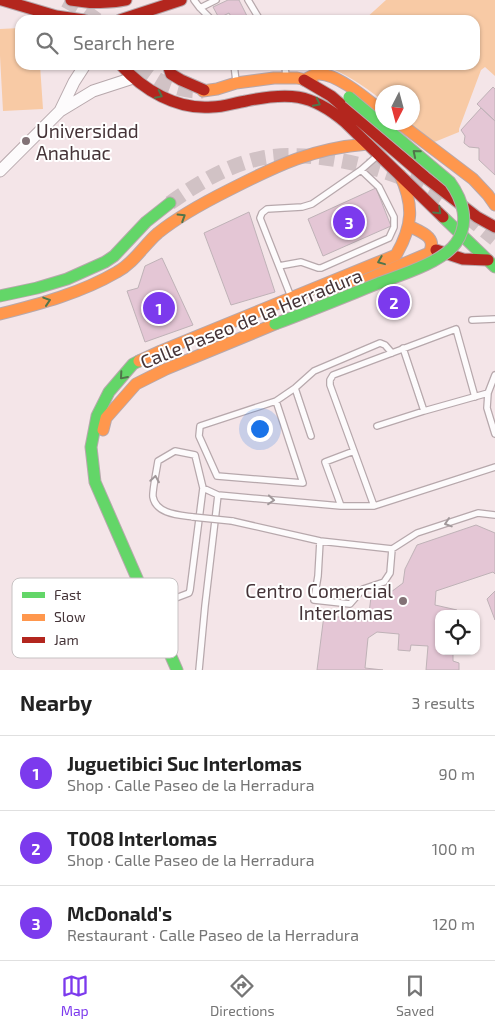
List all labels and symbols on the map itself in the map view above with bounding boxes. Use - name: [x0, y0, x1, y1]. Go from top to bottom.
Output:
- north arrow: [375, 85, 420, 130]
- one-way arrow: [154, 89, 163, 99]
- one-way arrow: [312, 97, 321, 107]
- place label: Universidad Anahuac: [36, 119, 139, 164]
- marker: Universidad Anahuac: [20, 135, 32, 147]
- one-way arrow: [412, 150, 421, 159]
- pin: 3: [333, 203, 365, 241]
- one-way arrow: [432, 205, 441, 214]
- one-way arrow: [177, 214, 186, 223]
- one-way arrow: [378, 255, 386, 265]
- street label: Calle Paseo de la Herradura: [137, 263, 365, 373]
- pin: 2: [378, 283, 410, 321]
- pin: 1: [143, 289, 175, 327]
- one-way arrow: [42, 297, 51, 307]
- one-way arrow: [120, 370, 128, 379]
- your location: [247, 416, 273, 442]
- one-way arrow: [150, 475, 160, 483]
- one-way arrow: [267, 494, 275, 505]
- one-way arrow: [444, 517, 453, 527]
- legend: [12, 578, 178, 658]
- place label: Centro Comercial Interlomas: [245, 579, 393, 624]
- text: Fast: [54, 586, 81, 603]
- marker: Centro Comercial Interlomas: [397, 595, 409, 607]
- text: Slow: [54, 608, 86, 625]
- text: Jam: [54, 631, 79, 648]

